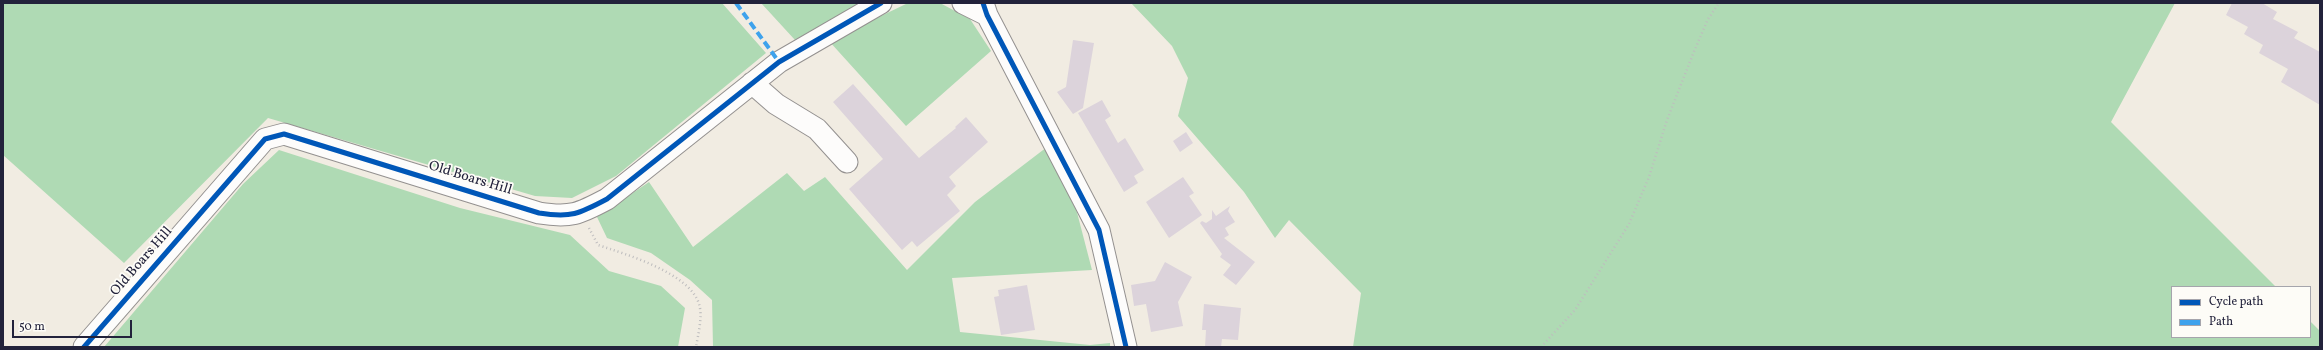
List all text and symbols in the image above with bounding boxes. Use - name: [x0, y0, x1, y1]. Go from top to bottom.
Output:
- street label: Old Boars Hill: [426, 158, 514, 200]
- street label: Old Boars Hill: [107, 224, 177, 300]
- legend: [2171, 286, 2311, 338]
- text: Cycle path: [2209, 294, 2264, 310]
- scale bar: [14, 312, 134, 338]
- text: Path: [2209, 314, 2233, 330]
- text: 50 m: [19, 319, 45, 335]

